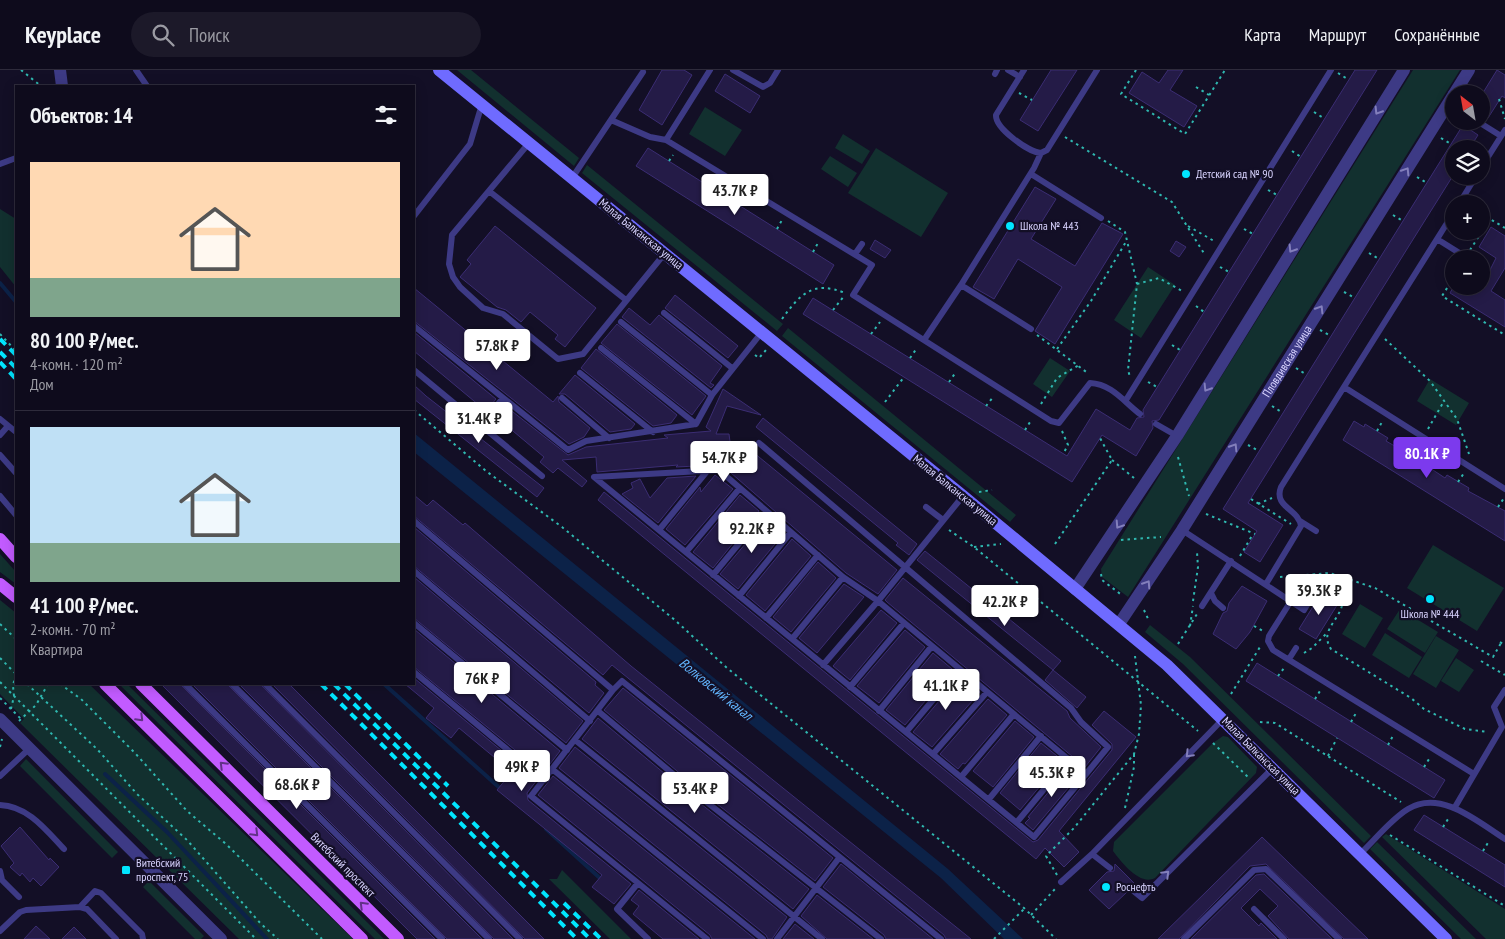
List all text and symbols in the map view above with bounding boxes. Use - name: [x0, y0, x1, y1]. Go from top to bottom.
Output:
- search box: [131, 12, 481, 57]
- text: Keyplace: [25, 19, 101, 50]
- icon: search: [149, 21, 177, 49]
- text: Поиск: [189, 23, 230, 47]
- text: Карта: [1244, 23, 1281, 46]
- text: Маршрут: [1309, 23, 1366, 46]
- text: Сохранённые: [1394, 23, 1480, 46]
- north arrow: [1445, 85, 1490, 130]
- map controls: [1445, 85, 1490, 295]
- icon: filters: [372, 101, 400, 129]
- text: Объектов: 14: [30, 102, 133, 129]
- one-way arrow: [1375, 106, 1384, 115]
- button: layers: [1445, 140, 1490, 185]
- place label: Детский сад № 90: [1196, 166, 1273, 181]
- marker: Детский сад № 90: [1180, 168, 1192, 180]
- one-way arrow: [1399, 168, 1409, 177]
- pin: 43.7K ₽: [689, 174, 781, 216]
- text: 43.7K ₽: [712, 180, 758, 200]
- icon: home: [170, 194, 260, 284]
- street label: Малая Балканская улица: [596, 195, 687, 272]
- button: +: [1445, 195, 1490, 240]
- place label: Школа № 443: [1020, 218, 1079, 233]
- marker: Школа № 443: [1004, 220, 1016, 232]
- one-way arrow: [1289, 244, 1299, 253]
- button: −: [1445, 250, 1490, 295]
- one-way arrow: [1313, 306, 1323, 315]
- street label: Пловдивская улица: [1259, 322, 1315, 400]
- text: 80 100 ₽/мес.: [30, 327, 139, 354]
- pin: 57.8K ₽: [451, 328, 543, 371]
- text: 57.8K ₽: [475, 335, 519, 355]
- text: 4-комн. · 120 m²: [30, 354, 123, 374]
- text: Дом: [30, 374, 54, 394]
- one-way arrow: [1203, 382, 1213, 391]
- pin: 31.4K ₽: [433, 402, 525, 444]
- text: 31.4K ₽: [456, 408, 502, 428]
- pin: 80.1K ₽: [1381, 436, 1473, 479]
- pin: 54.7K ₽: [678, 440, 770, 483]
- text: 80.1K ₽: [1404, 443, 1450, 463]
- one-way arrow: [1228, 444, 1237, 453]
- text: 54.7K ₽: [701, 447, 747, 467]
- street label: Малая Балканская улица: [910, 451, 1001, 528]
- icon: home: [170, 460, 260, 550]
- pin: 92.2K ₽: [706, 512, 798, 554]
- text: 92.2K ₽: [729, 518, 775, 538]
- one-way arrow: [1116, 519, 1126, 528]
- pin: 39.3K ₽: [1273, 574, 1365, 616]
- text: 39.3K ₽: [1296, 580, 1342, 600]
- one-way arrow: [1141, 581, 1150, 590]
- pin: 42.2K ₽: [959, 584, 1051, 627]
- text: 42.2K ₽: [982, 591, 1028, 611]
- text: 41 100 ₽/мес.: [30, 592, 139, 619]
- marker: Школа № 444: [1424, 593, 1436, 605]
- place label: Школа № 444: [1401, 606, 1460, 621]
- text: 2-комн. · 70 m²: [30, 619, 116, 639]
- text: Квартира: [30, 639, 83, 659]
- water label: Волковский канал: [676, 654, 757, 725]
- pin: 76K ₽: [447, 662, 517, 704]
- text: 76K ₽: [465, 668, 499, 688]
- pin: 41.1K ₽: [900, 668, 992, 711]
- text: 41.1K ₽: [923, 675, 969, 695]
- one-way arrow: [134, 712, 143, 721]
- street label: Малая Балканская улица: [1219, 713, 1304, 798]
- one-way arrow: [1186, 748, 1195, 757]
- pin: 49K ₽: [487, 750, 557, 792]
- text: 49K ₽: [505, 756, 539, 776]
- pin: 45.3K ₽: [1006, 756, 1098, 798]
- one-way arrow: [220, 762, 229, 771]
- text: 45.3K ₽: [1029, 762, 1075, 782]
- pin: 68.6K ₽: [251, 768, 343, 810]
- pin: 53.4K ₽: [649, 772, 741, 814]
- text: 68.6K ₽: [274, 774, 320, 794]
- text: 53.4K ₽: [672, 778, 718, 798]
- one-way arrow: [249, 827, 258, 836]
- street label: Витебский проспект: [308, 829, 379, 900]
- place label: Витебский проспект, 75: [136, 855, 188, 884]
- marker: Витебский проспект, 75: [120, 864, 132, 876]
- one-way arrow: [1160, 871, 1169, 880]
- place label: Роснефть: [1116, 879, 1156, 894]
- marker: Роснефть: [1100, 881, 1112, 893]
- one-way arrow: [360, 901, 369, 910]

